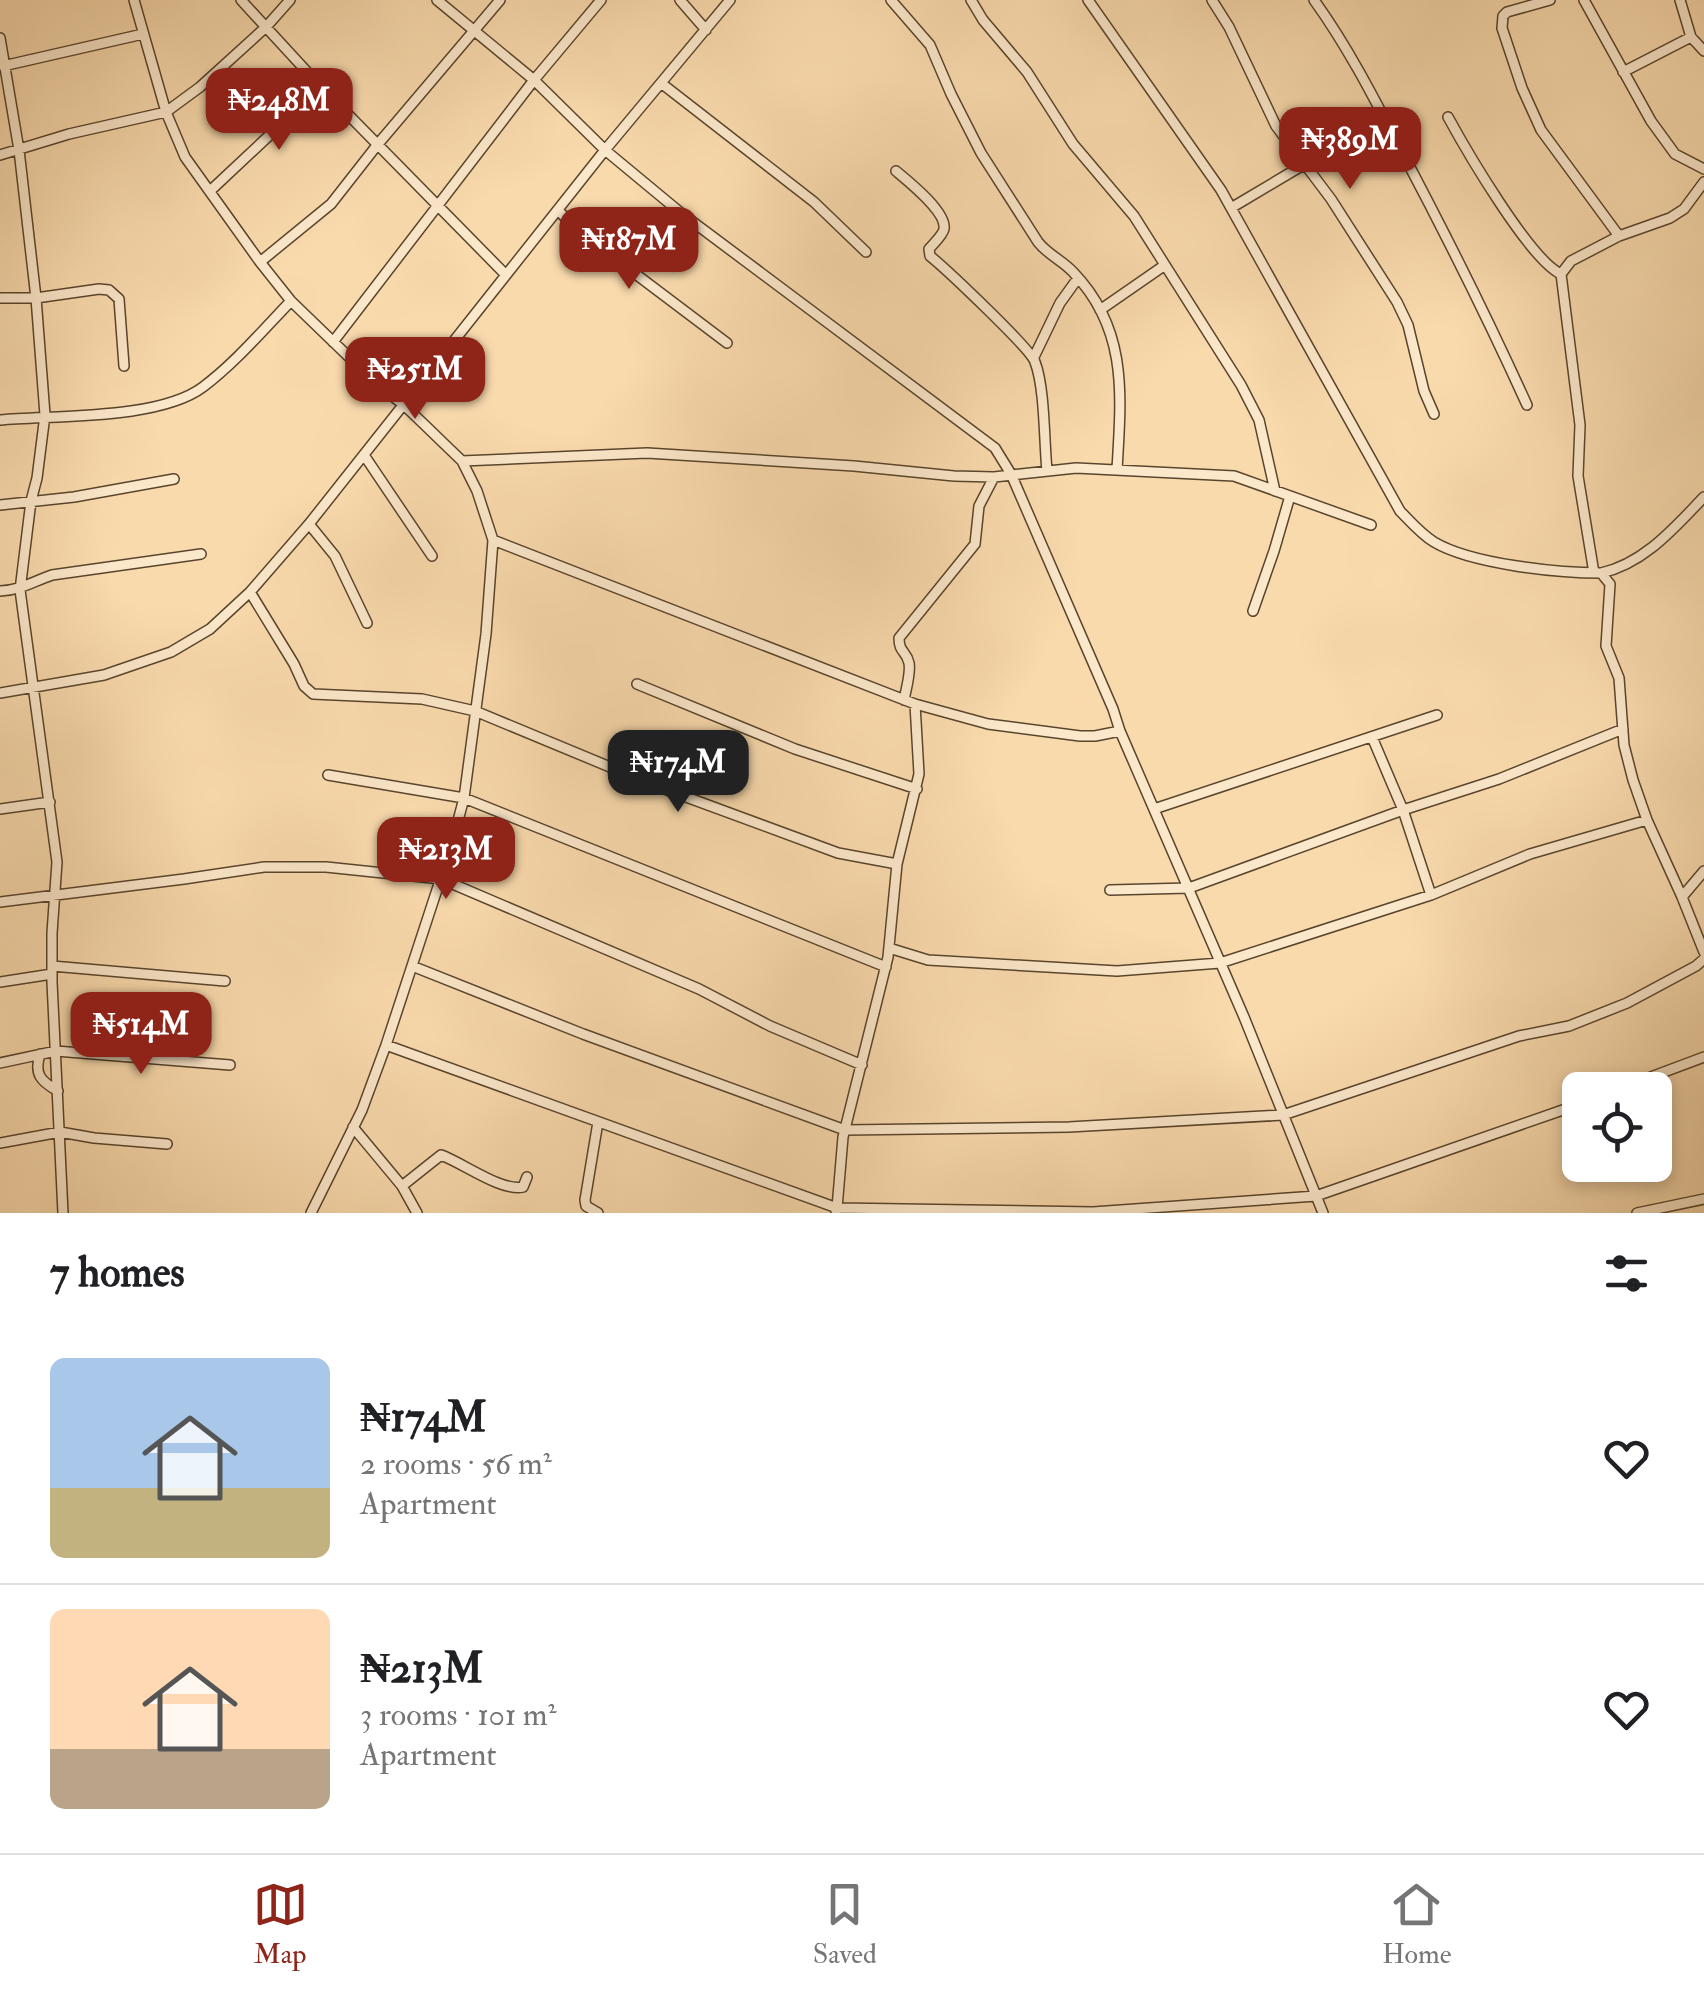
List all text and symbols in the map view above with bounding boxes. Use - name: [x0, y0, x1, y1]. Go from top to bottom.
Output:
- pin: ₦248M: [209, 68, 349, 153]
- text: ₦248M: [228, 80, 330, 120]
- pin: ₦389M: [1280, 107, 1420, 192]
- text: ₦389M: [1301, 119, 1399, 159]
- pin: ₦187M: [559, 207, 699, 292]
- text: ₦187M: [581, 219, 677, 259]
- pin: ₦251M: [345, 337, 485, 422]
- text: ₦251M: [367, 349, 463, 389]
- pin: ₦174M: [608, 730, 748, 815]
- text: ₦174M: [630, 742, 726, 782]
- pin: ₦213M: [376, 817, 516, 902]
- text: ₦213M: [399, 829, 493, 869]
- pin: ₦514M: [71, 992, 211, 1077]
- text: ₦514M: [93, 1004, 189, 1044]
- map controls: [1562, 1072, 1672, 1182]
- button: locate: [1562, 1072, 1672, 1182]
- icon: filters: [1599, 1246, 1654, 1301]
- text: 7 homes: [50, 1247, 185, 1299]
- text: ₦174M: [360, 1392, 487, 1444]
- icon: home: [130, 1398, 250, 1518]
- icon: heart: [1599, 1431, 1654, 1486]
- text: 2 rooms · 56 m²: [360, 1444, 552, 1484]
- text: Apartment: [360, 1484, 497, 1524]
- text: ₦213M: [360, 1643, 483, 1695]
- icon: home: [130, 1649, 250, 1769]
- icon: heart: [1599, 1682, 1654, 1737]
- text: 3 rooms · 101 m²: [360, 1695, 557, 1735]
- text: Apartment: [360, 1735, 497, 1775]
- tab: Map: [253, 1877, 308, 1972]
- tab: Saved: [813, 1877, 877, 1972]
- tab: Home: [1382, 1877, 1451, 1972]

